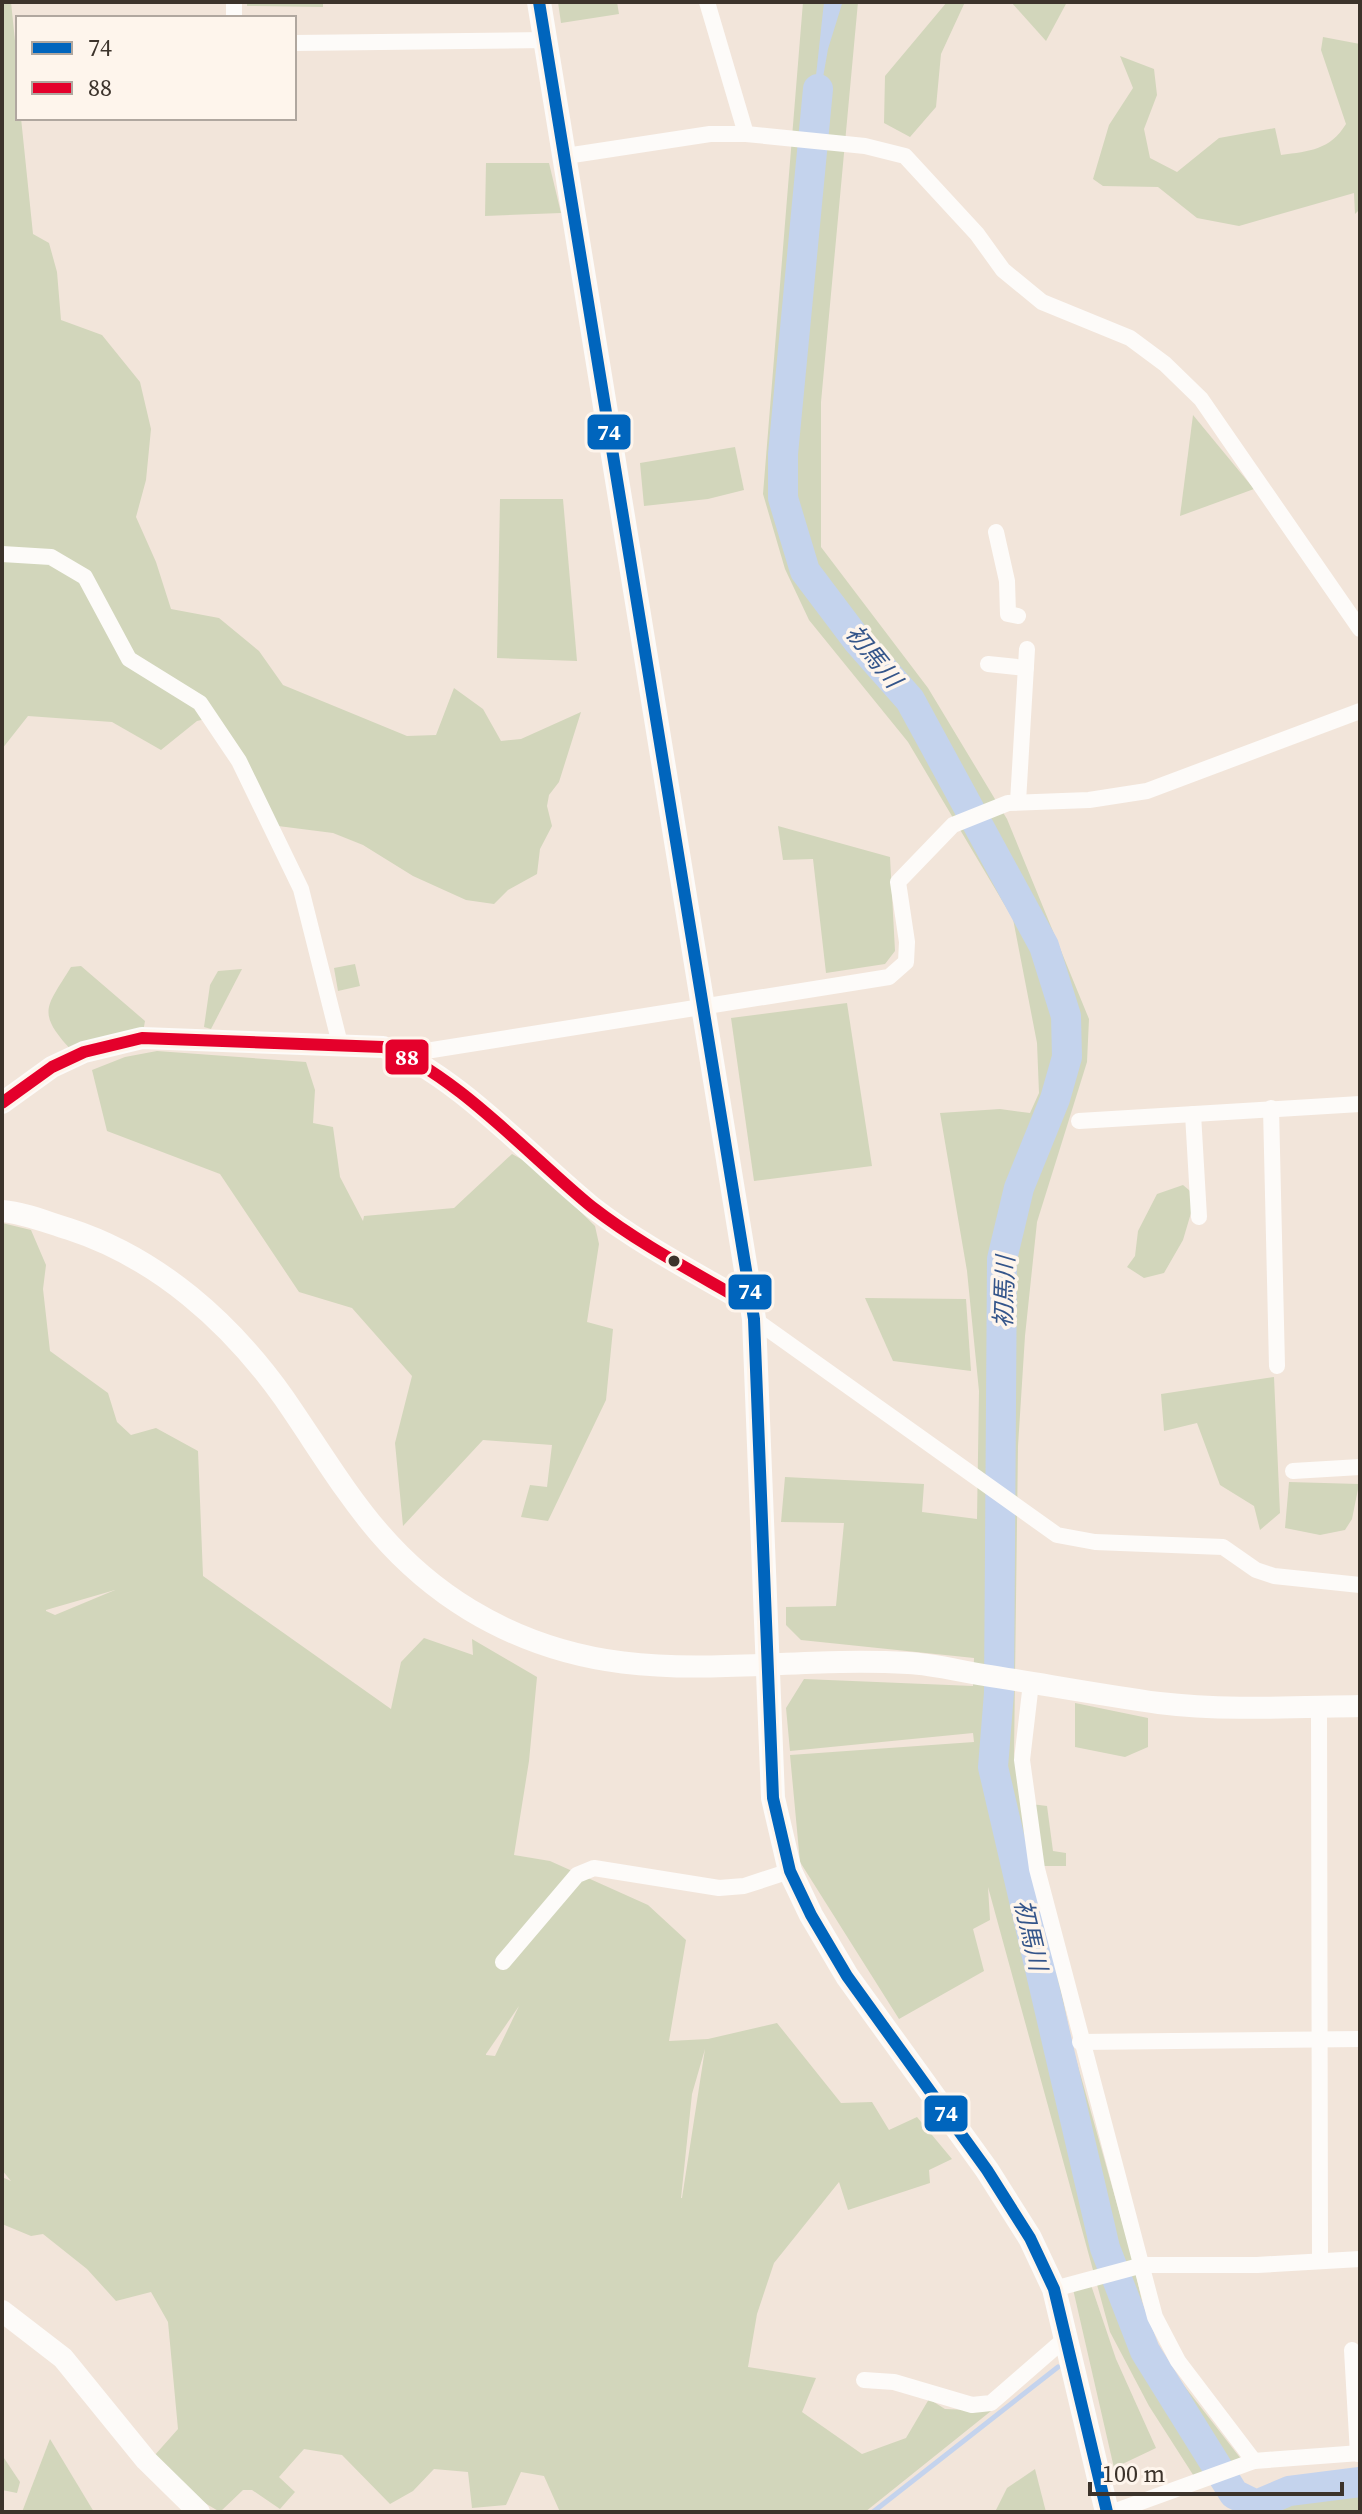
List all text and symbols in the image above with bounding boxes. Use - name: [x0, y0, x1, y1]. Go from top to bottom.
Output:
- legend: [16, 16, 296, 120]
- text: 74: [88, 31, 112, 64]
- text: 88: [88, 71, 112, 104]
- line badge: 74: [586, 413, 632, 451]
- text: 74: [597, 417, 621, 447]
- water label: 初馬川: [839, 618, 911, 697]
- line badge: 88: [384, 1038, 430, 1076]
- text: 88: [395, 1042, 419, 1072]
- water label: 初馬川: [986, 1252, 1022, 1329]
- unlabelled marker: [666, 1253, 682, 1269]
- line badge: 74: [727, 1273, 773, 1311]
- text: 74: [738, 1276, 762, 1306]
- water label: 初馬川: [1007, 1896, 1056, 1977]
- line badge: 74: [923, 2094, 969, 2133]
- text: 74: [934, 2098, 958, 2128]
- scale bar: [1090, 2446, 1342, 2496]
- text: 100 m: [1102, 2457, 1165, 2490]

